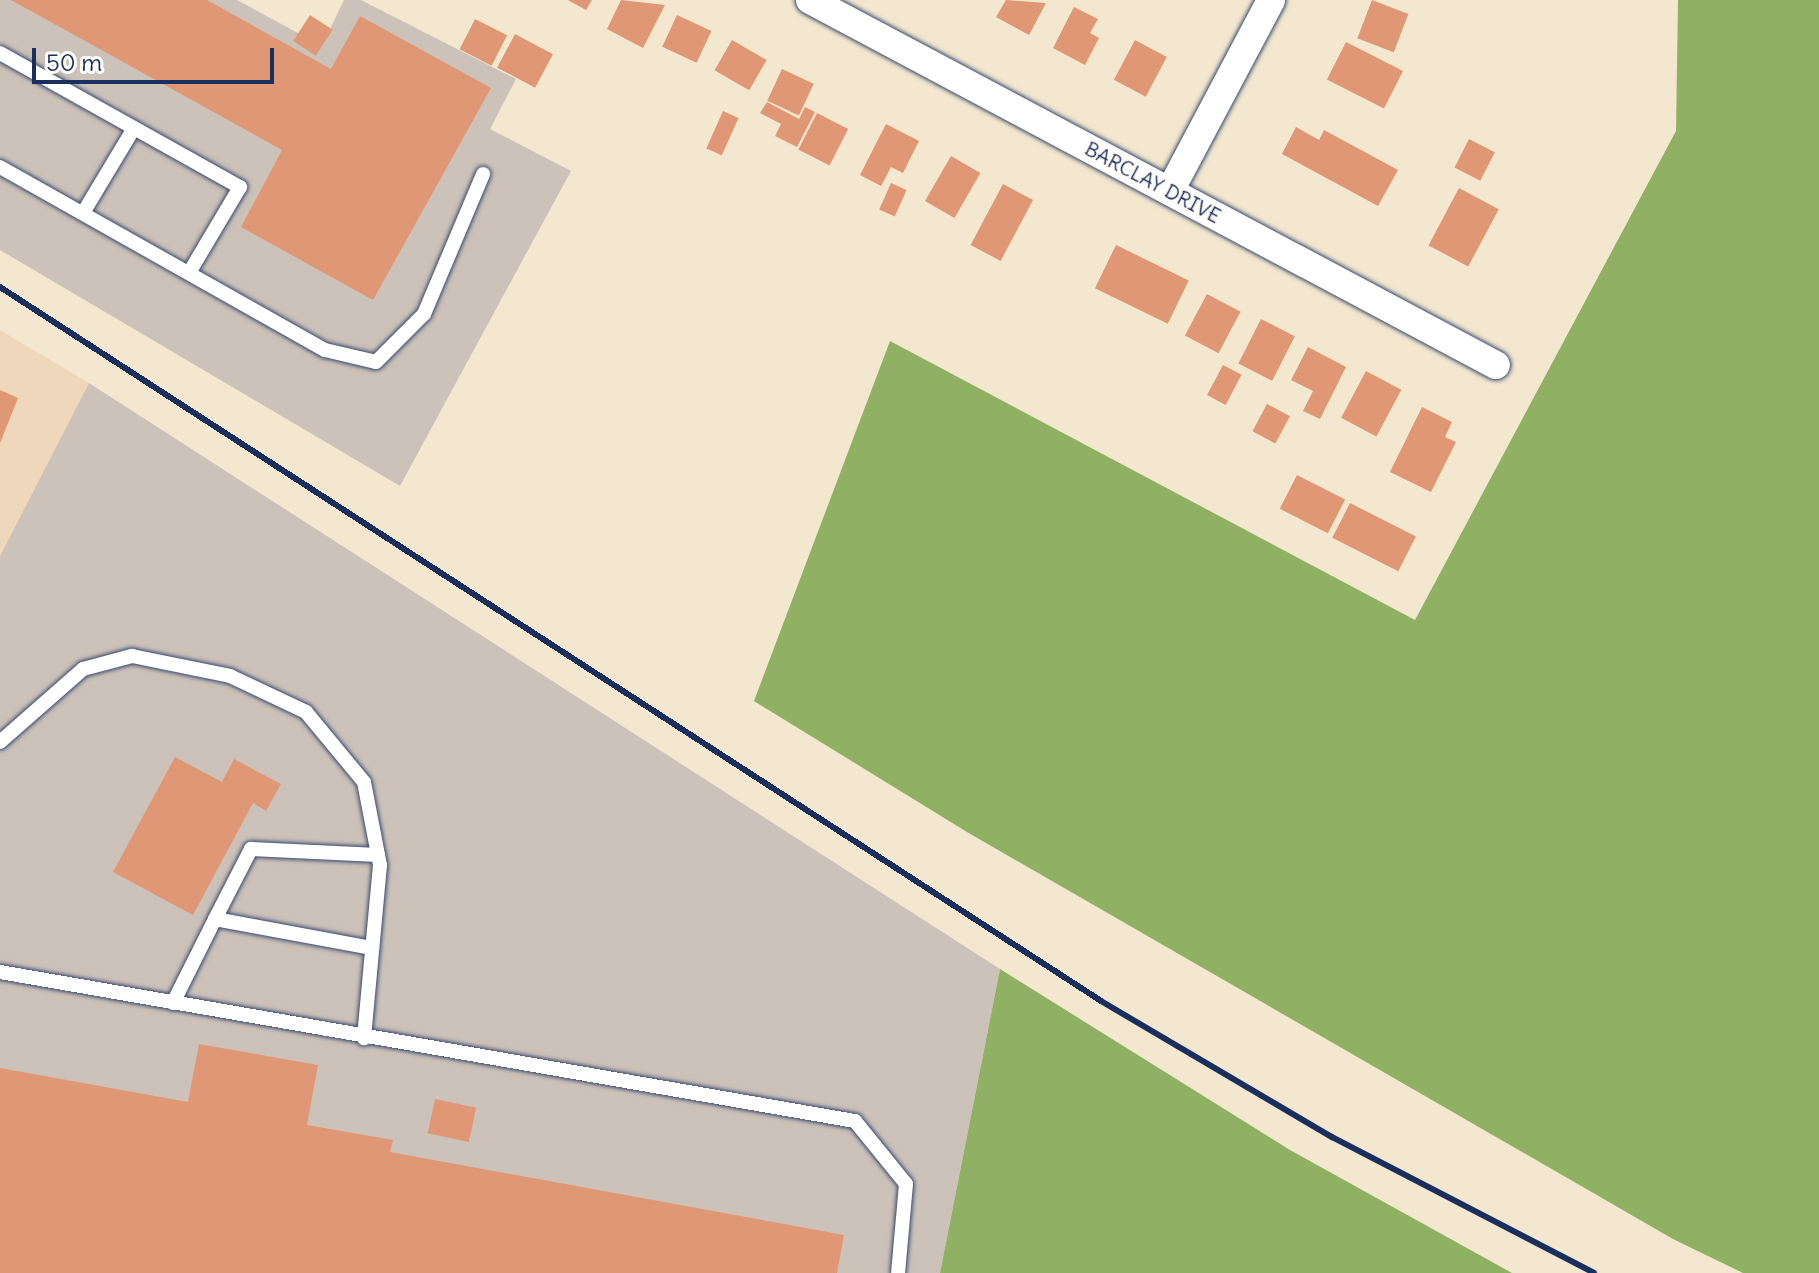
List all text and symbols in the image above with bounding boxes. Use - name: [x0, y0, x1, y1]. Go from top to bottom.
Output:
- scale bar: [36, 32, 278, 82]
- text: 50 m: [46, 47, 102, 77]
- street label: BARCLAY DRIVE: [1081, 136, 1225, 228]

